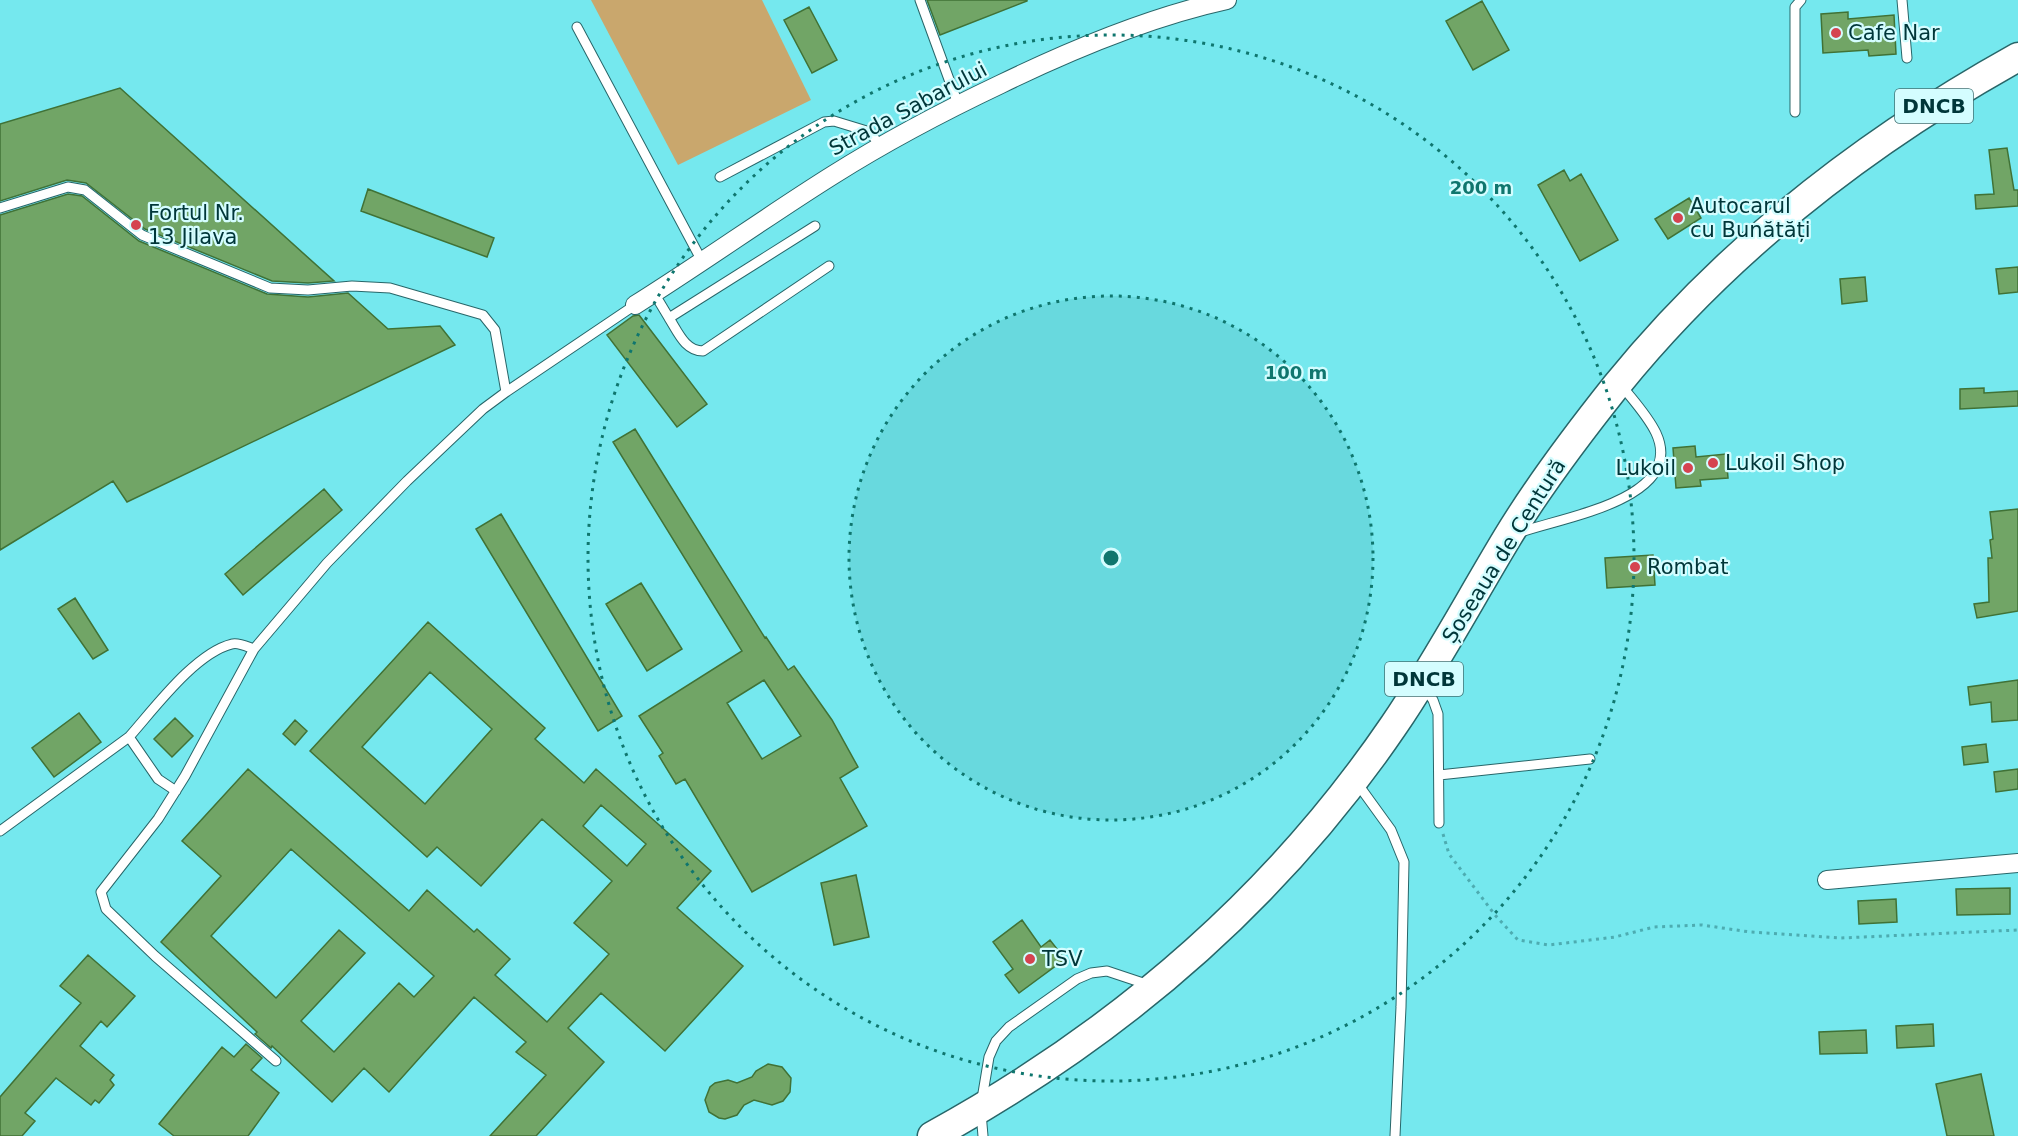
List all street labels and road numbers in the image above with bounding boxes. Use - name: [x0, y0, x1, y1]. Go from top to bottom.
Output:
- street label: Strada Sabarului: [825, 57, 991, 161]
- road number: DNCB: [1895, 89, 1973, 123]
- street label: Șoseaua de Centură: [1437, 454, 1571, 648]
- road number: DNCB: [1385, 662, 1463, 696]

